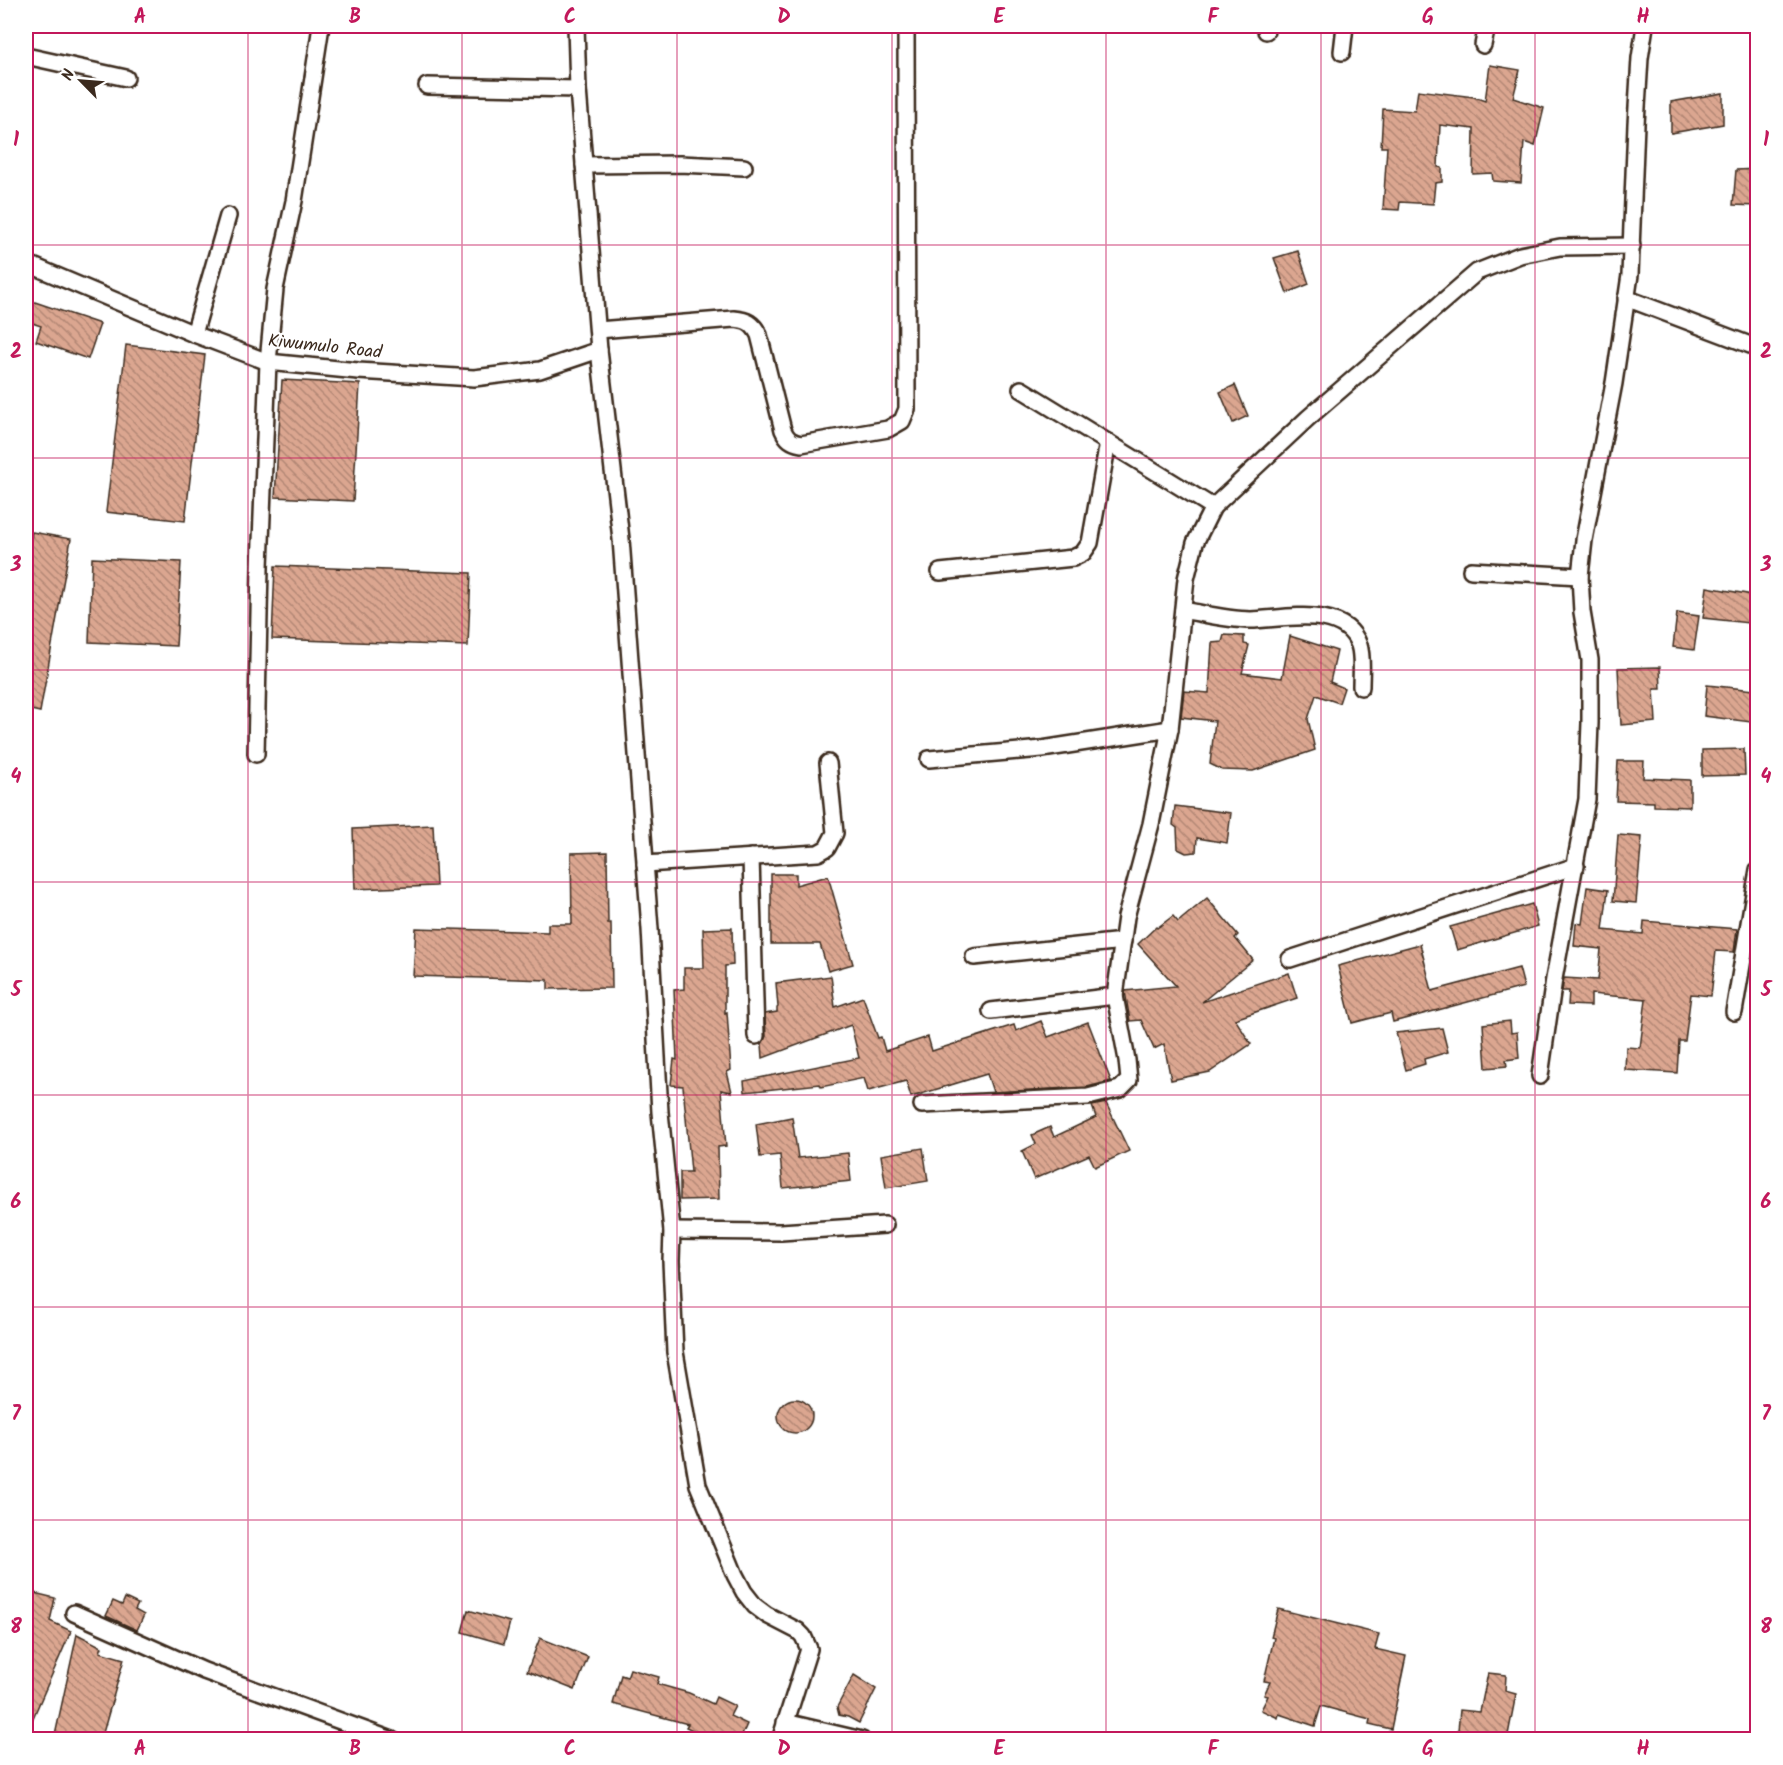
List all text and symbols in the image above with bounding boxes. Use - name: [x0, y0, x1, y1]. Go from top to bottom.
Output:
- text: A: [134, 2, 146, 34]
- text: B: [349, 2, 361, 34]
- text: C: [564, 2, 576, 34]
- text: D: [777, 2, 791, 34]
- text: E: [993, 2, 1005, 34]
- text: F: [1208, 2, 1220, 34]
- text: G: [1422, 2, 1434, 34]
- text: H: [1636, 2, 1650, 34]
- north arrow: [51, 51, 111, 111]
- text: N: [55, 65, 82, 85]
- text: 1: [13, 125, 19, 157]
- text: 1: [1763, 125, 1769, 157]
- street label: Kiwumulo Road: [266, 327, 384, 368]
- text: 2: [10, 337, 22, 369]
- text: 2: [1760, 337, 1772, 369]
- text: 3: [10, 550, 22, 582]
- text: 3: [1760, 550, 1772, 582]
- text: 4: [11, 762, 22, 794]
- text: 4: [1761, 762, 1772, 794]
- text: 5: [10, 975, 23, 1007]
- text: 5: [1760, 975, 1773, 1007]
- text: 6: [11, 1187, 22, 1219]
- text: 6: [1761, 1187, 1772, 1219]
- text: 7: [11, 1399, 21, 1431]
- text: 7: [1761, 1399, 1771, 1431]
- text: 8: [10, 1612, 22, 1644]
- text: 8: [1760, 1612, 1772, 1644]
- text: A: [134, 1734, 146, 1765]
- text: B: [349, 1734, 361, 1765]
- text: C: [564, 1734, 576, 1765]
- text: D: [777, 1734, 791, 1765]
- text: E: [993, 1734, 1005, 1765]
- text: F: [1208, 1734, 1220, 1765]
- text: G: [1422, 1734, 1434, 1765]
- text: H: [1636, 1734, 1650, 1765]

